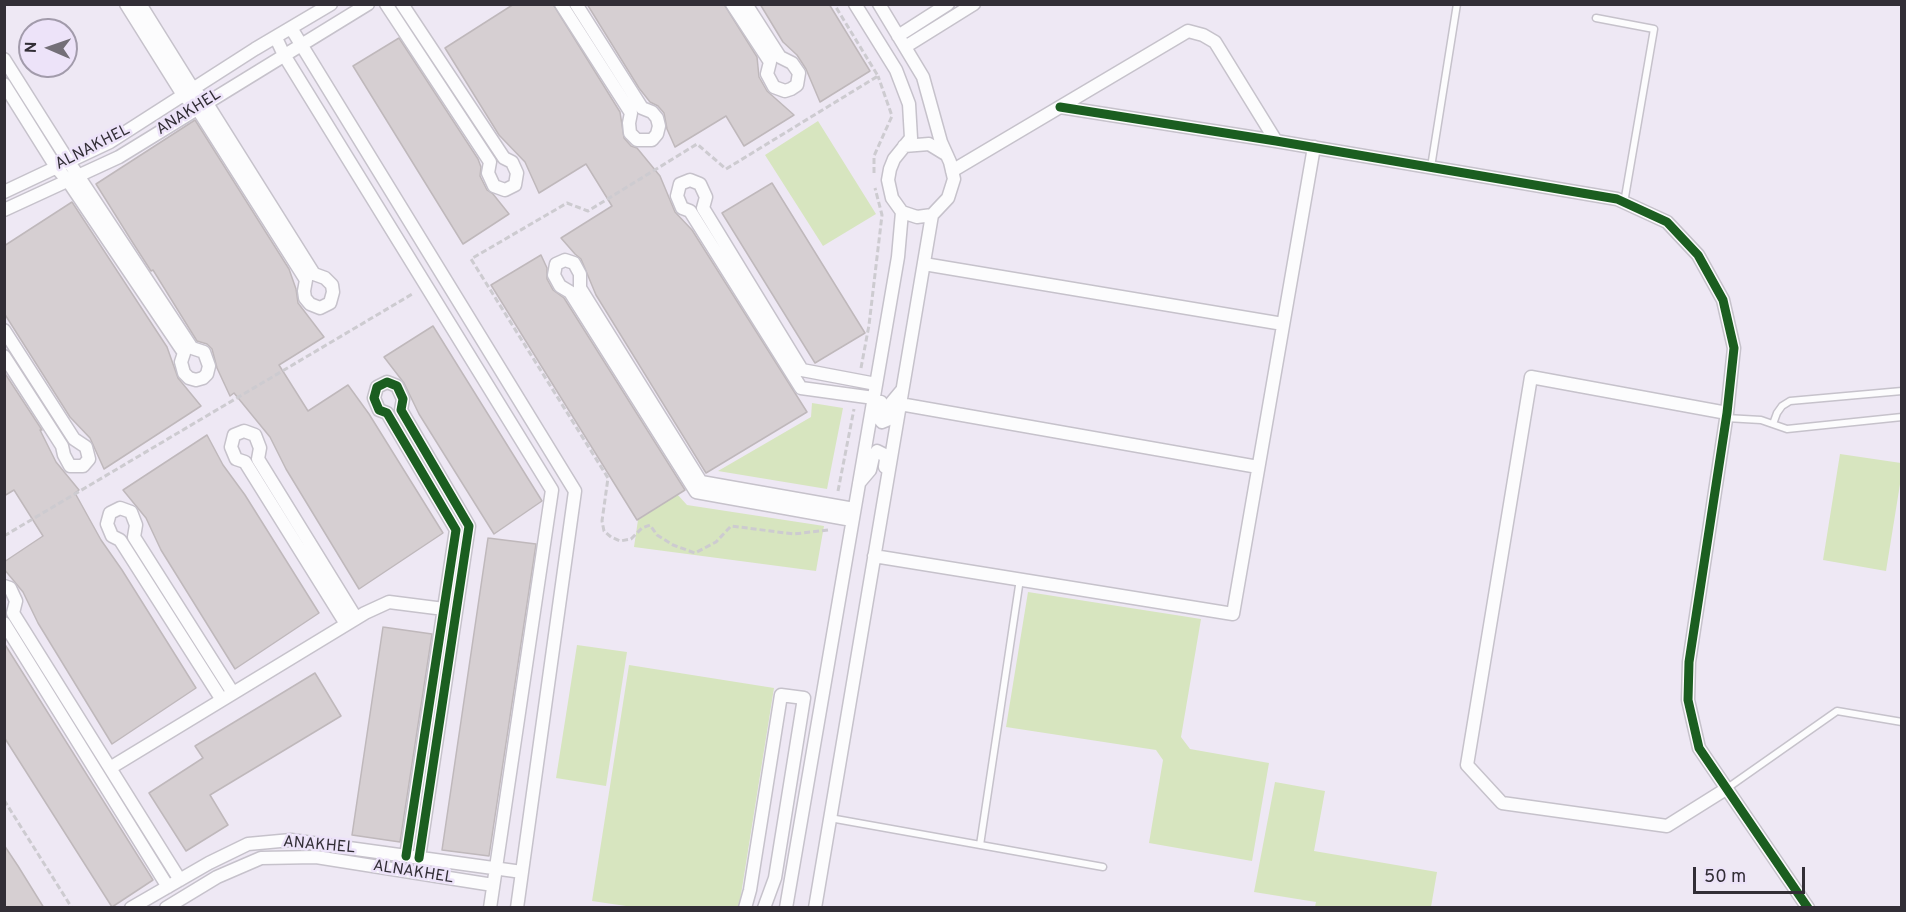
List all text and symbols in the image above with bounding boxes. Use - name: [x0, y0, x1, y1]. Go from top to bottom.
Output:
- north arrow: [18, 18, 78, 78]
- text: N: [22, 41, 42, 54]
- street label: ANAKHEL: [153, 86, 225, 140]
- street label: ALNAKHEL: [52, 121, 134, 175]
- street label: ANAKHEL: [282, 833, 356, 859]
- scale bar: [1696, 855, 1808, 893]
- street label: ALNAKHEL: [371, 857, 455, 889]
- text: 50 m: [1704, 866, 1746, 889]

